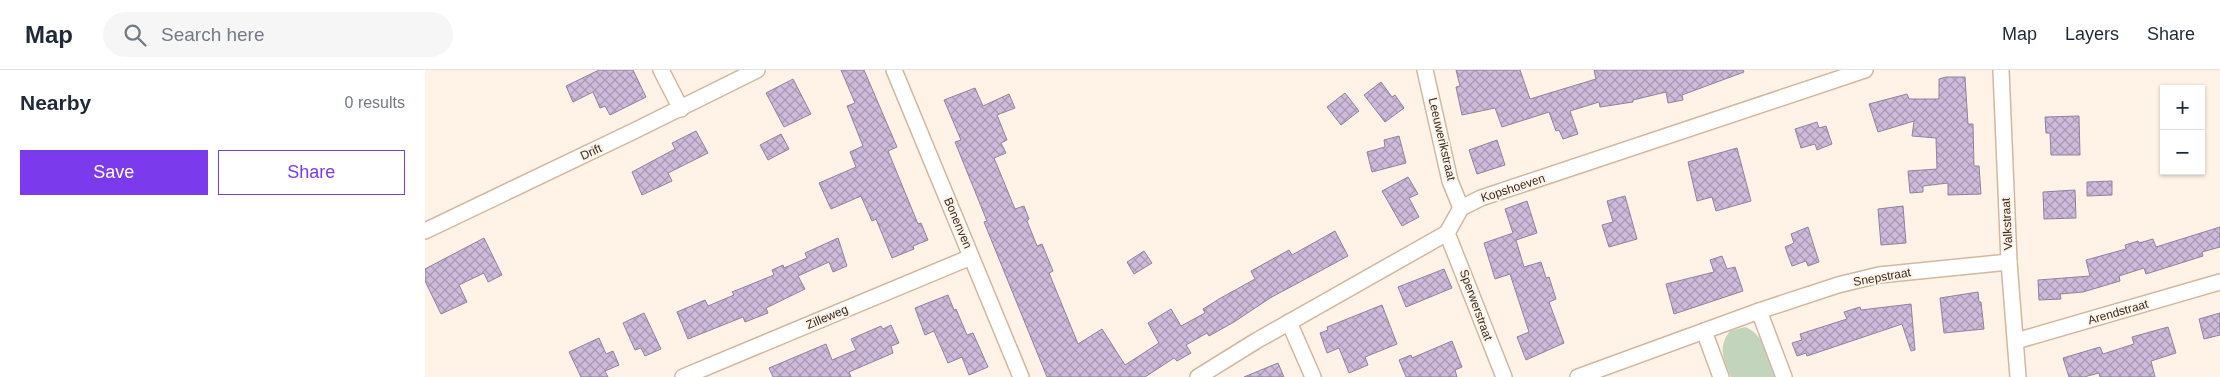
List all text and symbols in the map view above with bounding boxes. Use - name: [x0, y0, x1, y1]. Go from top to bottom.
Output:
- search box: [103, 12, 453, 57]
- text: Map: [25, 21, 73, 48]
- icon: search: [121, 21, 149, 49]
- text: Search here: [161, 24, 265, 45]
- text: Map: [2002, 24, 2037, 44]
- text: Layers: [2065, 24, 2119, 44]
- text: Share: [2147, 24, 2195, 44]
- map controls: [2160, 85, 2205, 175]
- button: +: [2160, 85, 2205, 130]
- text: Nearby: [20, 91, 91, 114]
- text: 0 results: [345, 94, 405, 111]
- street label: Leeuwerikstraat: [1426, 96, 1458, 182]
- button: −: [2160, 130, 2205, 175]
- street label: Drift: [578, 141, 605, 163]
- button: Save: [20, 150, 208, 195]
- button: Share: [218, 150, 405, 195]
- street label: Kopshoeven: [1479, 171, 1547, 205]
- street label: Bonenven: [941, 195, 975, 251]
- street label: Valkstraat: [1999, 197, 2015, 251]
- street label: Snepstraat: [1852, 265, 1912, 289]
- street label: Sperwerstraat: [1457, 268, 1496, 343]
- street label: Arendstraat: [2086, 297, 2150, 327]
- street label: Zilleweg: [804, 302, 850, 332]

